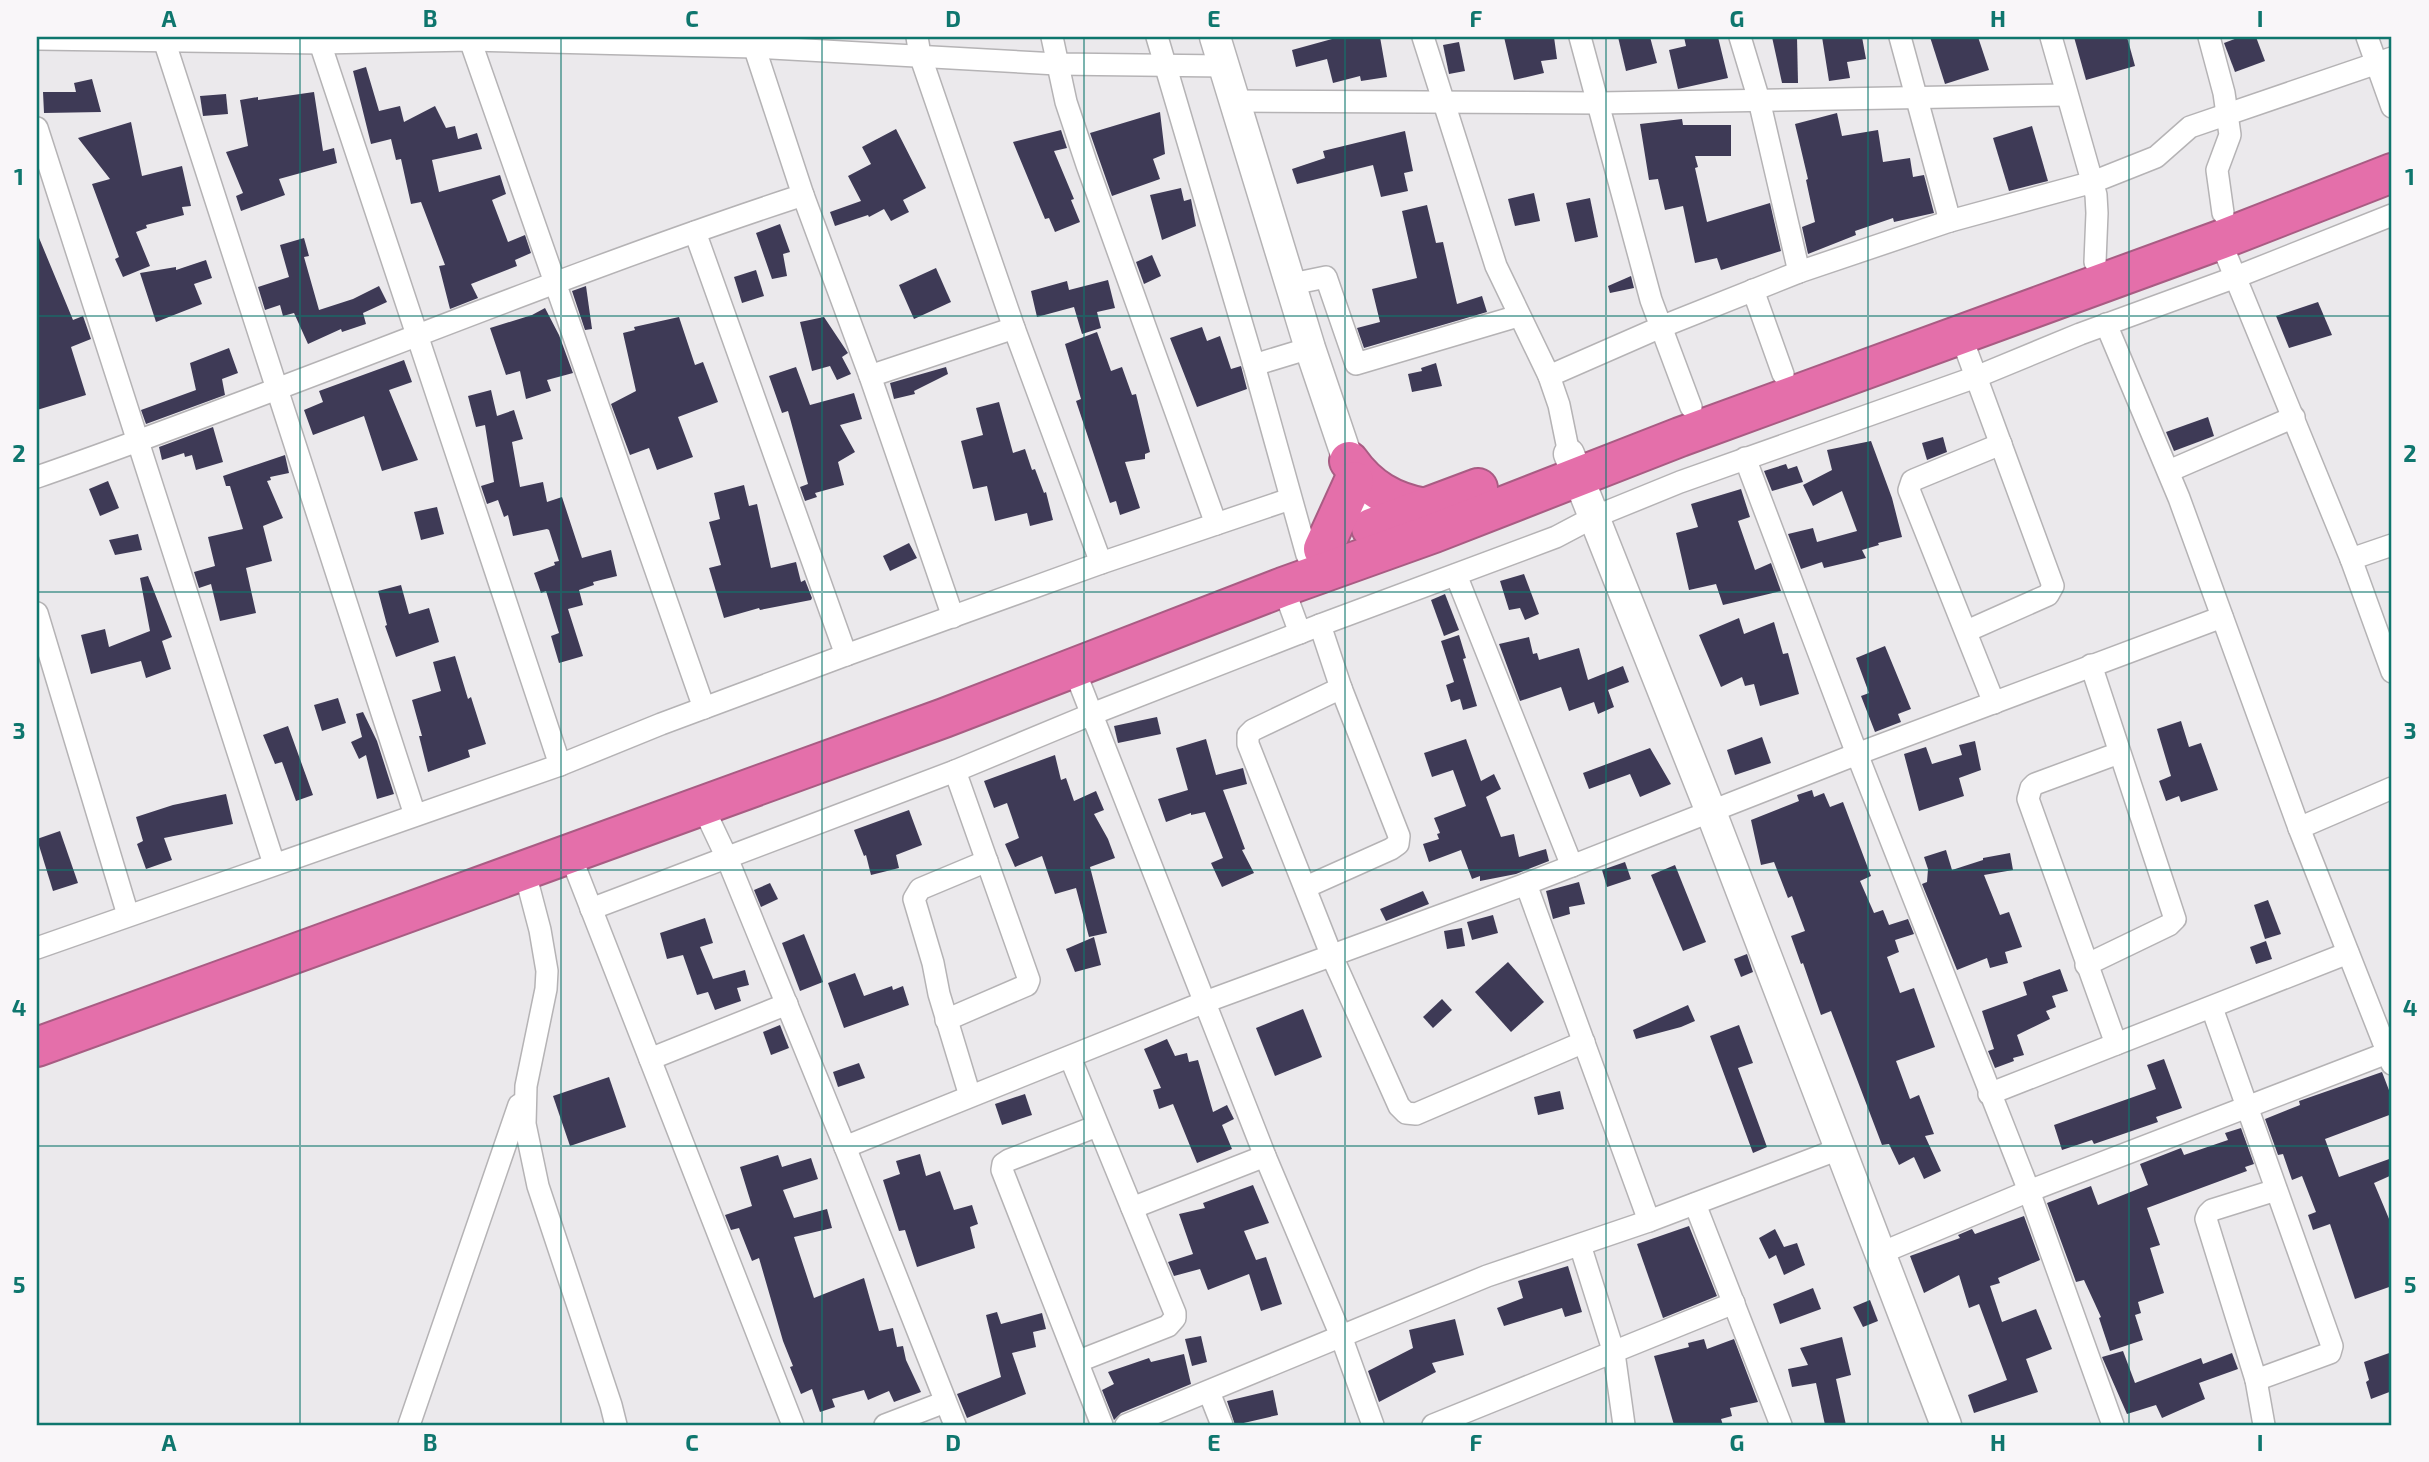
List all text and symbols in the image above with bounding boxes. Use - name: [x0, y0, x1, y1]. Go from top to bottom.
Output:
- text: A: [161, 4, 177, 32]
- text: B: [423, 4, 437, 32]
- text: C: [685, 4, 699, 32]
- text: D: [945, 4, 961, 32]
- text: E: [1207, 4, 1221, 32]
- text: F: [1470, 4, 1483, 32]
- text: G: [1730, 4, 1744, 32]
- text: H: [1990, 4, 2006, 32]
- text: I: [2257, 4, 2263, 32]
- text: 1: [14, 162, 24, 190]
- text: 1: [2405, 162, 2415, 190]
- text: 2: [12, 439, 26, 467]
- text: 2: [2403, 439, 2417, 467]
- text: 3: [12, 716, 26, 744]
- text: 3: [2403, 716, 2417, 744]
- text: 4: [12, 993, 26, 1021]
- text: 4: [2403, 993, 2417, 1021]
- text: 5: [13, 1270, 25, 1298]
- text: 5: [2404, 1270, 2416, 1298]
- text: A: [161, 1428, 177, 1456]
- text: B: [423, 1428, 437, 1456]
- text: C: [685, 1428, 699, 1456]
- text: D: [945, 1428, 961, 1456]
- text: E: [1207, 1428, 1221, 1456]
- text: F: [1470, 1428, 1483, 1456]
- text: G: [1730, 1428, 1744, 1456]
- text: H: [1990, 1428, 2006, 1456]
- text: I: [2257, 1428, 2263, 1456]

